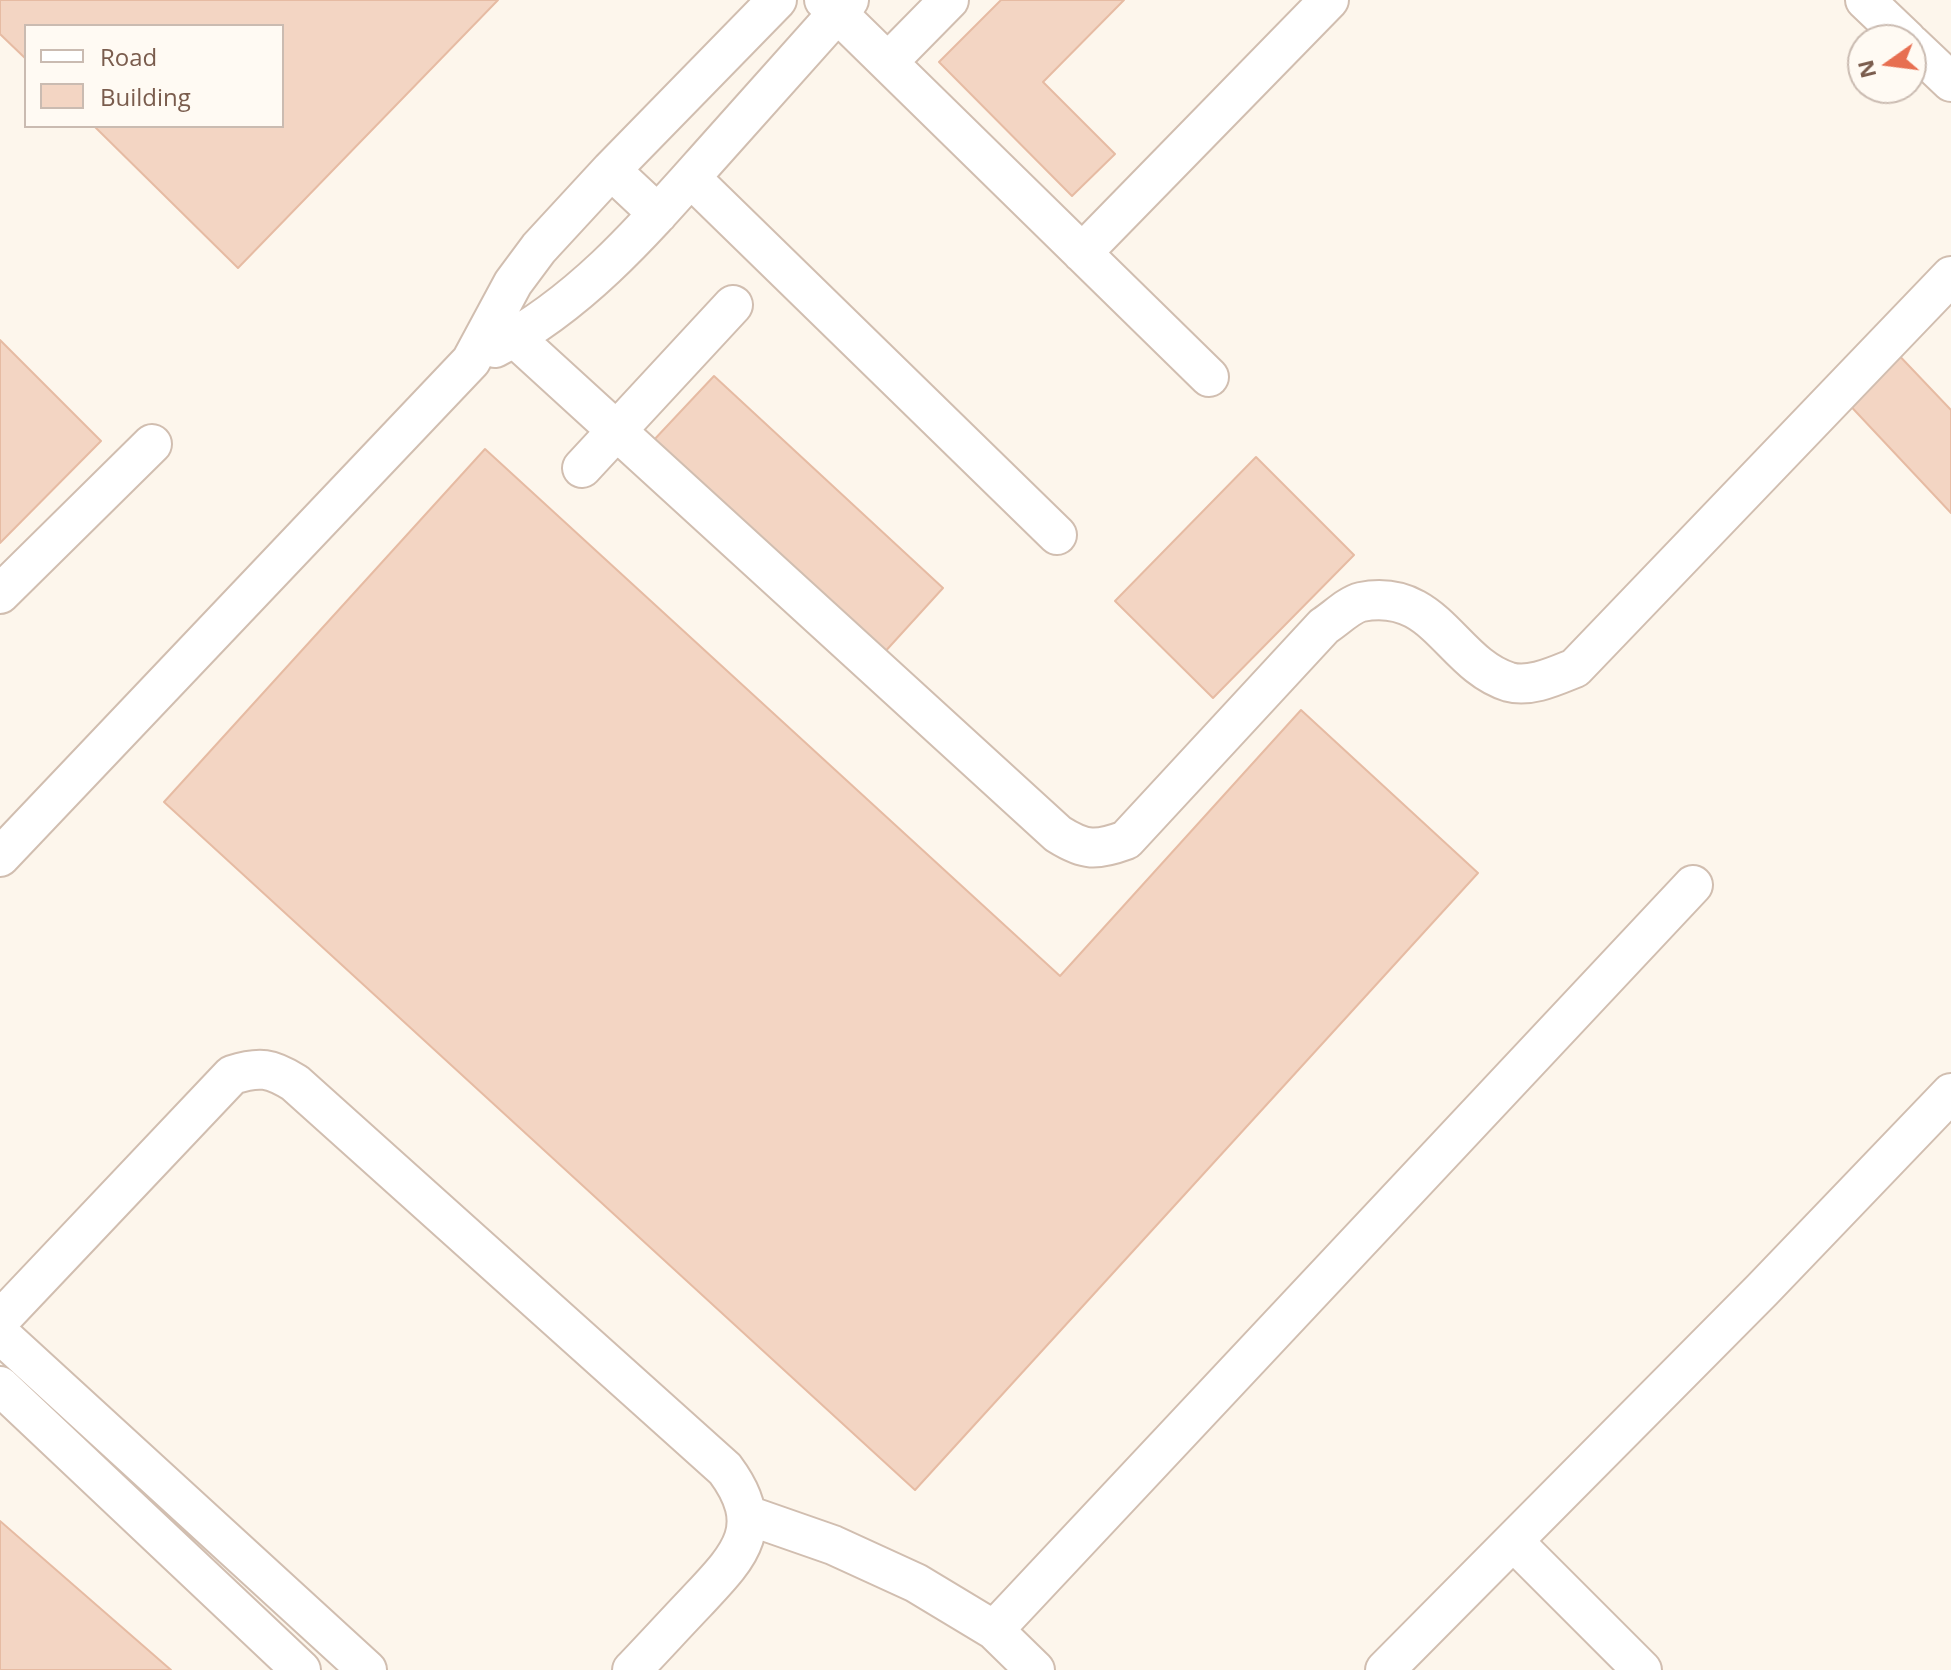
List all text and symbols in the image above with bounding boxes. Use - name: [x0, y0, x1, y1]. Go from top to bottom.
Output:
- legend: [24, 24, 284, 128]
- north arrow: [1847, 24, 1927, 104]
- text: Road: [100, 40, 157, 73]
- text: N: [1849, 57, 1882, 82]
- text: Building: [100, 80, 191, 113]

